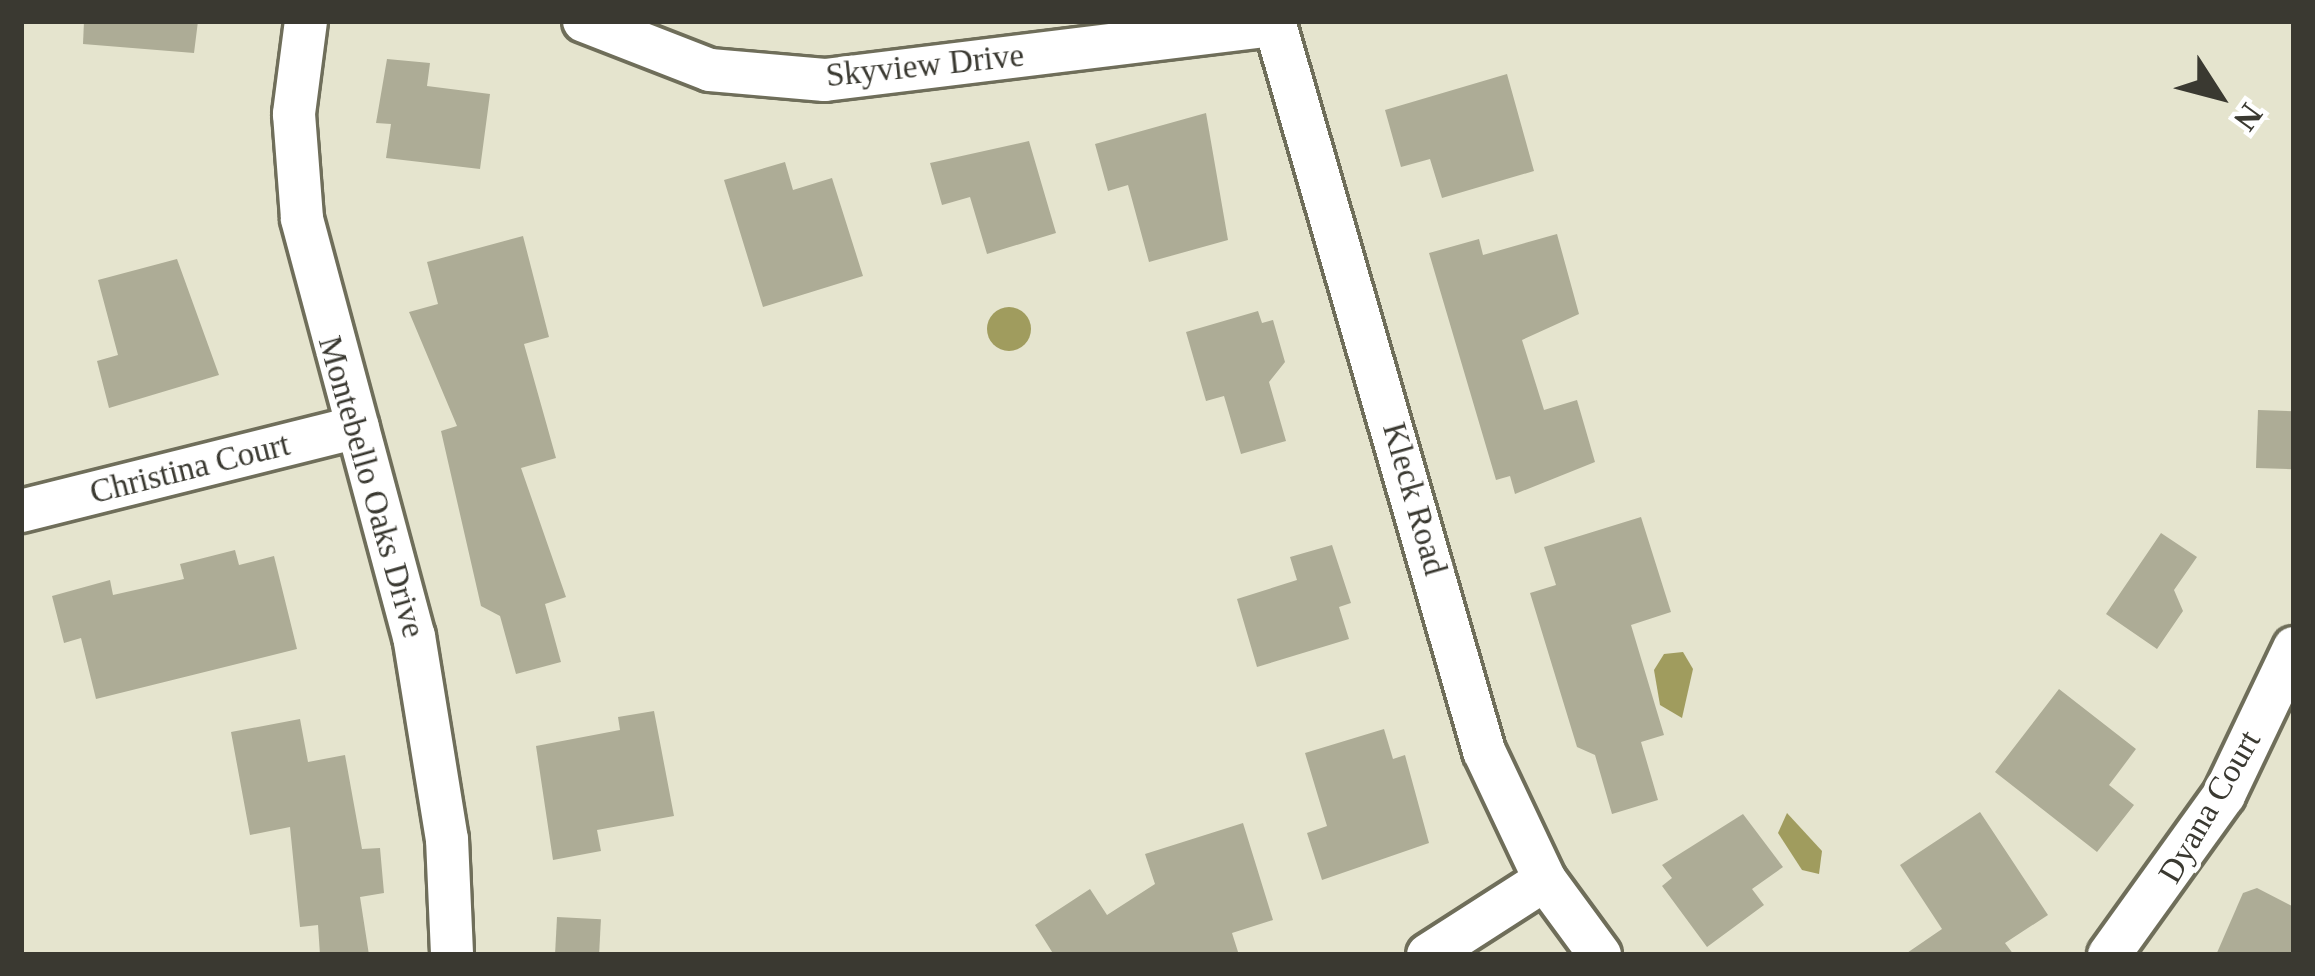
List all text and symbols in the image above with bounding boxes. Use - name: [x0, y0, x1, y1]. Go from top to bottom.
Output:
- street label: Skyview Drive: [824, 36, 1026, 96]
- north arrow: [2159, 36, 2279, 156]
- text: N: [2227, 97, 2270, 137]
- street label: Montebello Oaks Drive: [309, 332, 433, 642]
- street label: Kleck Road: [1373, 418, 1455, 580]
- street label: Christina Court: [86, 425, 294, 513]
- street label: Dyana Court: [2150, 724, 2270, 890]

